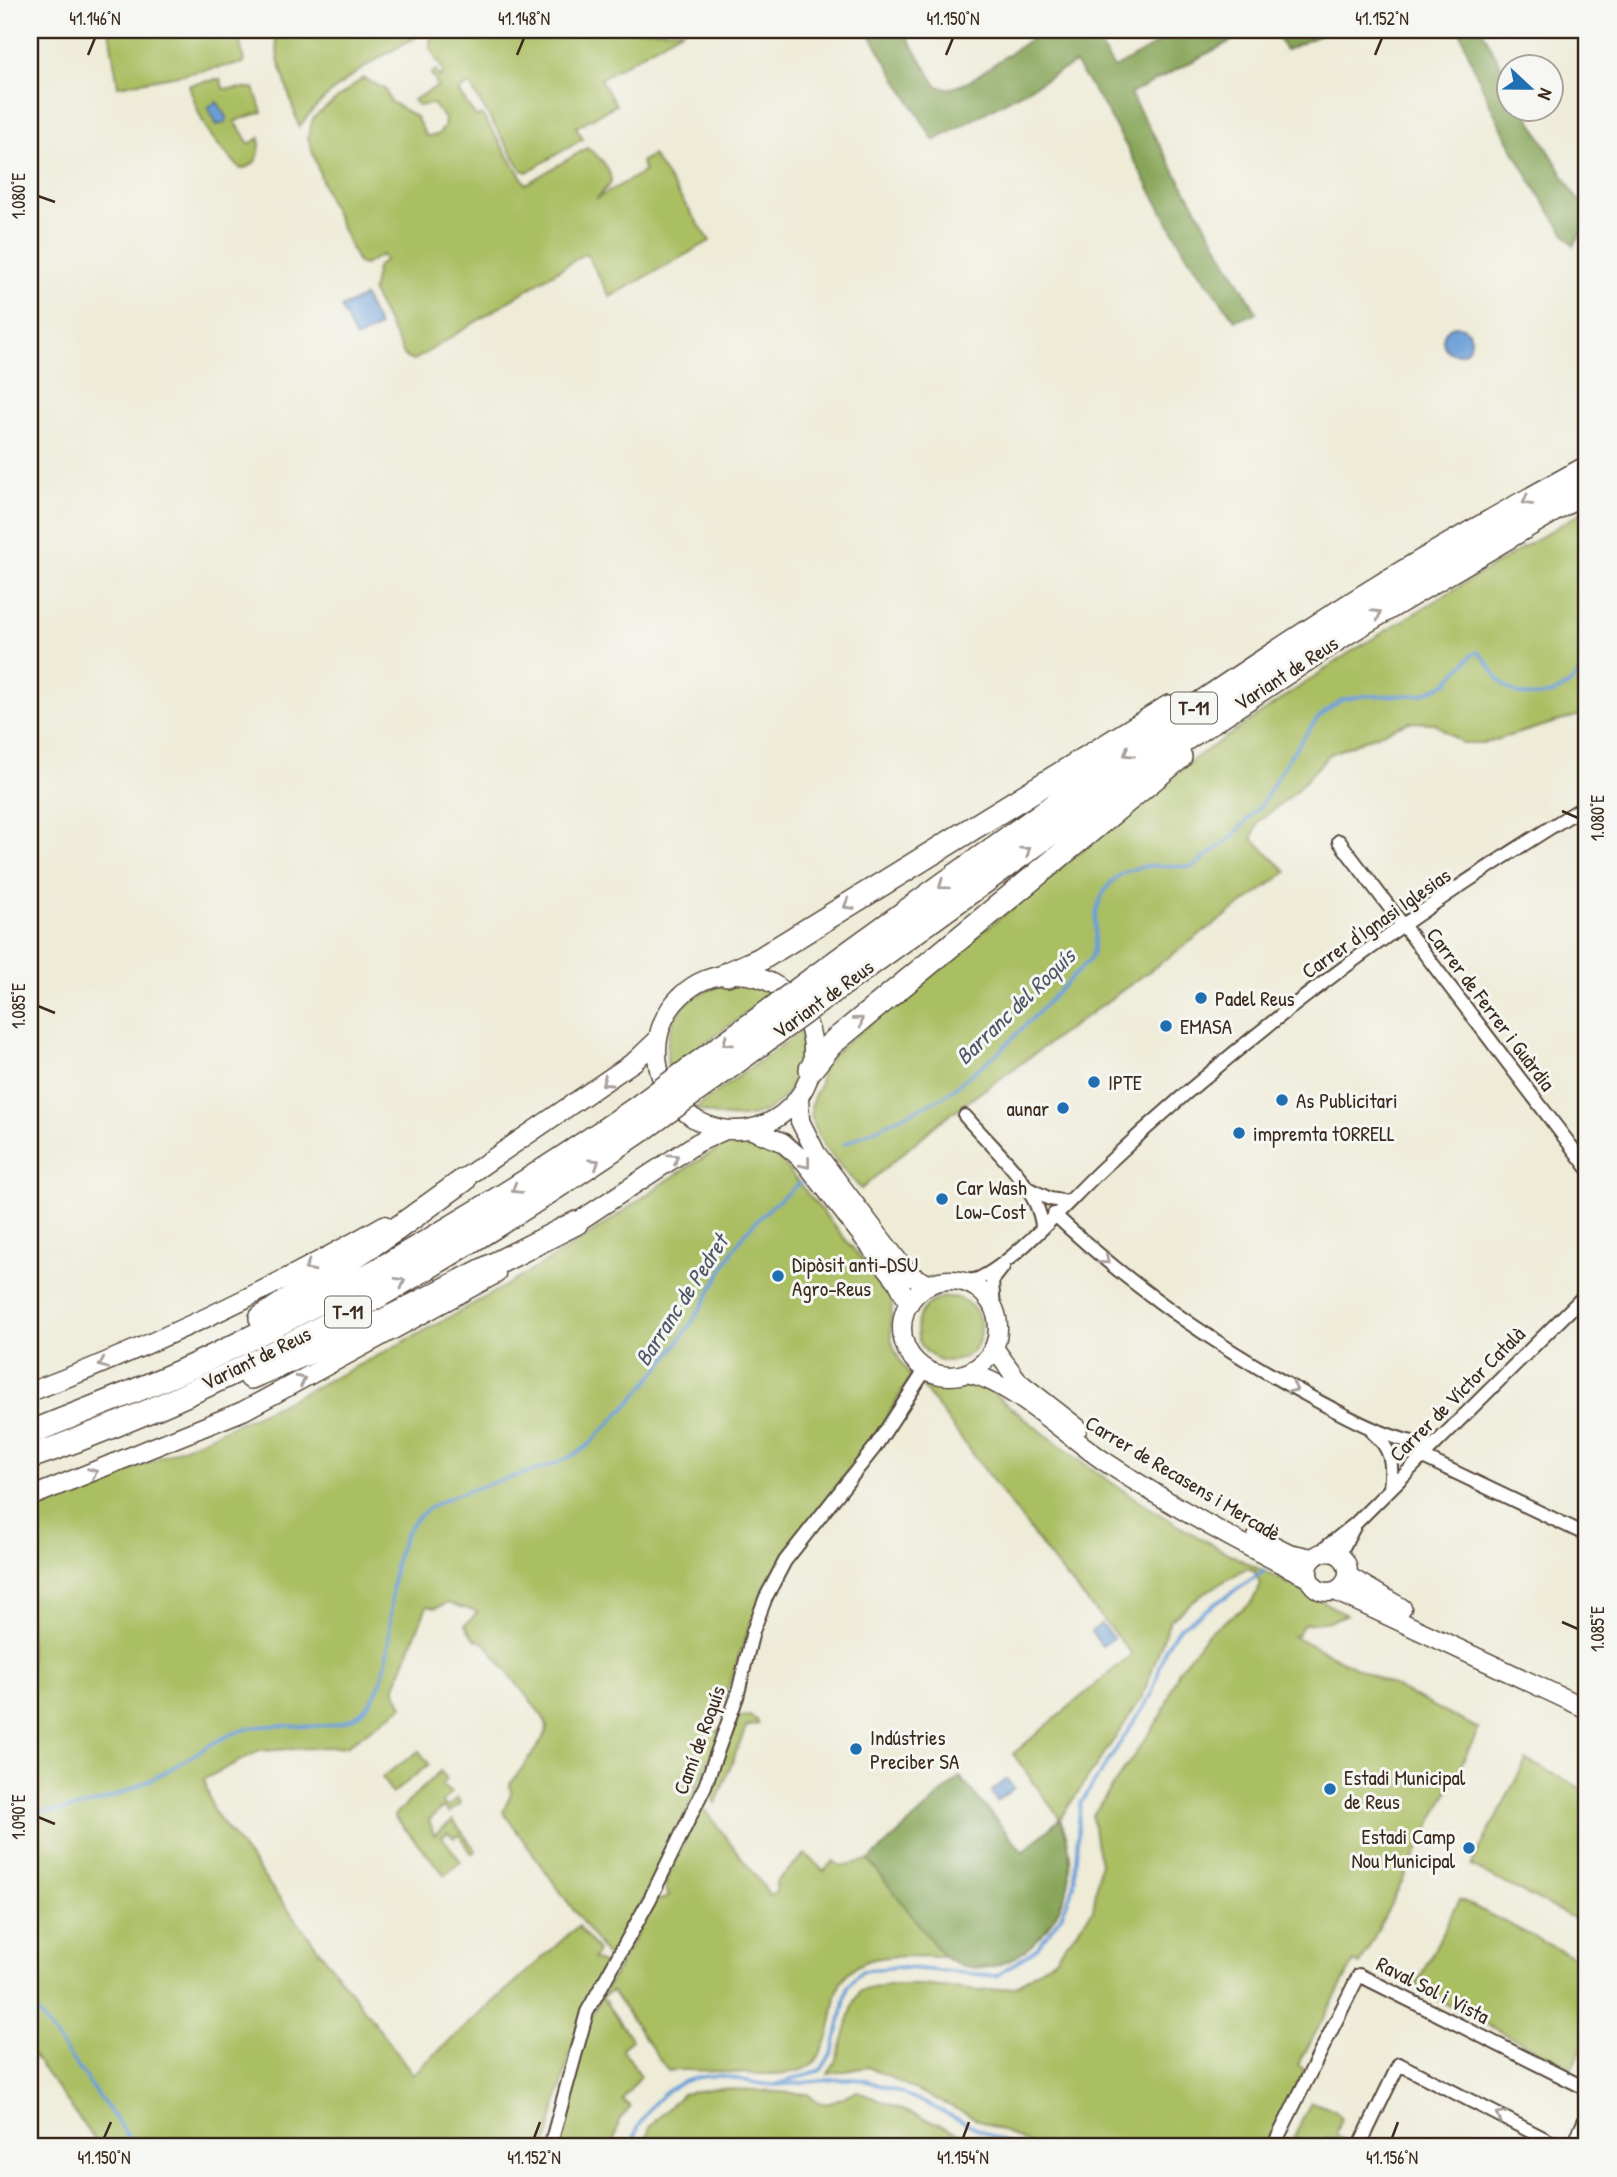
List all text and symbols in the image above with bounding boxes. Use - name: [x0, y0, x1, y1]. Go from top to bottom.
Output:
- text: 41.146°N: [69, 6, 121, 31]
- text: 41.148°N: [498, 6, 550, 31]
- text: 41.150°N: [926, 6, 980, 31]
- text: 41.152°N: [1355, 6, 1409, 31]
- north arrow: [1494, 52, 1564, 122]
- text: N: [1532, 85, 1560, 104]
- text: 1.080°E: [6, 173, 31, 219]
- one-way arrow: [1522, 493, 1535, 506]
- one-way arrow: [1370, 610, 1383, 623]
- street label: Variant de Reus: [1228, 629, 1344, 717]
- road number: T-11: [1171, 692, 1217, 723]
- one-way arrow: [1123, 745, 1136, 757]
- text: 1.080°E: [1585, 795, 1610, 841]
- one-way arrow: [1018, 847, 1031, 859]
- street label: Carrer d'Ignasi Iglesias: [1296, 861, 1456, 985]
- one-way arrow: [938, 877, 951, 889]
- one-way arrow: [843, 897, 856, 910]
- street label: Carrer de Ferrer i Guàrdia: [1420, 921, 1562, 1097]
- water label: Barranc del Roquís: [948, 939, 1084, 1072]
- street label: Variant de Reus: [767, 952, 879, 1046]
- text: 1.085°E: [6, 983, 31, 1029]
- place label: Padel Reus: [1215, 984, 1295, 1013]
- marker: Padel Reus: [1193, 990, 1209, 1006]
- place label: EMASA: [1180, 1012, 1232, 1041]
- one-way arrow: [851, 1017, 864, 1029]
- marker: EMASA: [1158, 1018, 1174, 1034]
- one-way arrow: [722, 1033, 735, 1046]
- place label: IPTE: [1108, 1068, 1142, 1097]
- one-way arrow: [601, 1074, 614, 1086]
- marker: IPTE: [1086, 1074, 1102, 1090]
- place label: As Publicitari: [1296, 1086, 1398, 1115]
- marker: As Publicitari: [1274, 1092, 1290, 1108]
- place label: aunar: [1007, 1094, 1049, 1123]
- marker: aunar: [1055, 1100, 1071, 1116]
- place label: impremta tORRELL: [1253, 1119, 1395, 1148]
- marker: impremta tORRELL: [1231, 1125, 1247, 1141]
- one-way arrow: [666, 1154, 679, 1167]
- one-way arrow: [797, 1157, 810, 1169]
- one-way arrow: [587, 1158, 600, 1171]
- place label: Car Wash Low-Cost: [956, 1173, 1027, 1226]
- one-way arrow: [511, 1181, 524, 1194]
- marker: Car Wash Low-Cost: [934, 1191, 950, 1207]
- water label: Barranc de Pedret: [627, 1226, 737, 1372]
- place label: Dipòsit anti-DSU Agro-Reus: [792, 1250, 918, 1303]
- one-way arrow: [1096, 1252, 1109, 1264]
- one-way arrow: [304, 1259, 317, 1272]
- marker: Dipòsit anti-DSU Agro-Reus: [770, 1268, 786, 1284]
- one-way arrow: [394, 1277, 407, 1290]
- road number: T-11: [325, 1296, 371, 1328]
- street label: Variant de Reus: [196, 1319, 316, 1397]
- street label: Carrer de Víctor Català: [1383, 1320, 1531, 1468]
- one-way arrow: [98, 1355, 110, 1369]
- one-way arrow: [294, 1375, 306, 1389]
- one-way arrow: [1285, 1379, 1298, 1393]
- street label: Carrer de Recasens i Mercadè: [1080, 1408, 1286, 1548]
- one-way arrow: [87, 1467, 99, 1481]
- text: 1.085°E: [1585, 1606, 1610, 1652]
- street label: Camí de Roquís: [666, 1682, 732, 1798]
- place label: Indústries Preciber SA: [870, 1723, 959, 1776]
- marker: Indústries Preciber SA: [848, 1741, 864, 1757]
- place label: Estadi Municipal de Reus: [1344, 1763, 1466, 1816]
- marker: Estadi Municipal de Reus: [1322, 1781, 1338, 1797]
- text: 1.090°E: [6, 1794, 31, 1840]
- place label: Estadi Camp Nou Municipal: [1351, 1822, 1455, 1875]
- marker: Estadi Camp Nou Municipal: [1461, 1840, 1477, 1856]
- street label: Raval Sol i Vista: [1372, 1949, 1494, 2031]
- one-way arrow: [1496, 2111, 1508, 2125]
- text: 41.150°N: [77, 2145, 131, 2170]
- text: 41.152°N: [507, 2145, 561, 2170]
- text: 41.154°N: [937, 2145, 989, 2170]
- text: 41.156°N: [1366, 2145, 1418, 2170]

